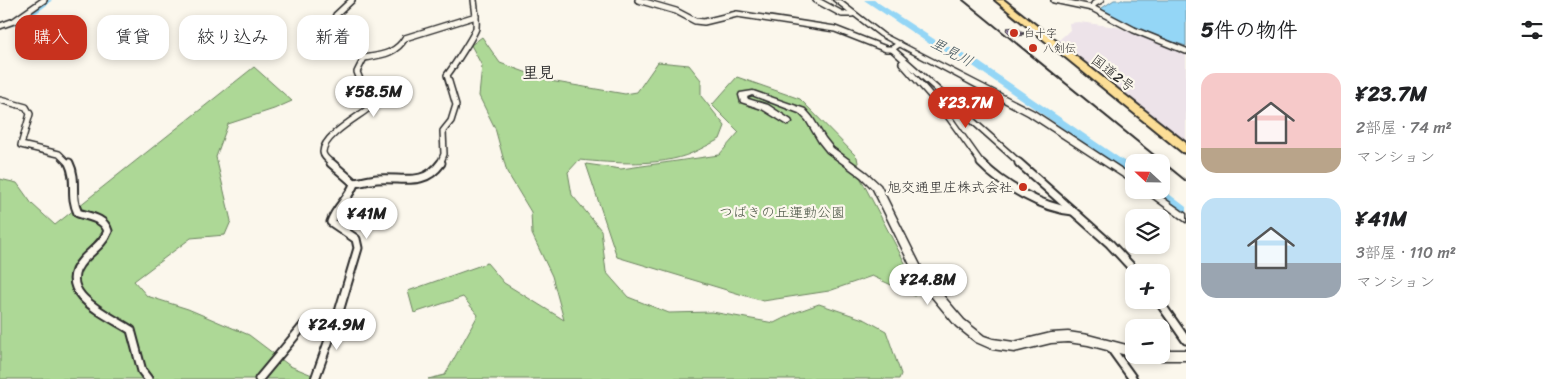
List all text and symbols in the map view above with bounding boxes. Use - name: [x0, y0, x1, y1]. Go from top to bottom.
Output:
- text: 5件の物件: [1201, 11, 1298, 49]
- chip: 購入: [15, 15, 87, 60]
- chip: 賃貸: [97, 15, 169, 60]
- chip: 絞り込み: [179, 15, 287, 60]
- chip: 新着: [297, 15, 369, 60]
- icon: filters: [1518, 16, 1546, 44]
- place label: 白十字: [1024, 24, 1057, 43]
- marker: 白十字: [1008, 27, 1020, 39]
- water label: 里見川: [926, 30, 978, 74]
- place label: 八剣伝: [1043, 39, 1076, 58]
- marker: 八剣伝: [1027, 42, 1039, 54]
- street label: 国道2号: [1085, 48, 1140, 99]
- district label: 里見: [522, 58, 554, 87]
- text: ¥23.7M: [1356, 75, 1427, 113]
- pin: ¥58.5M: [333, 76, 415, 118]
- text: ¥58.5M: [346, 77, 402, 106]
- pin: ¥23.7M: [925, 86, 1007, 129]
- text: ¥23.7M: [939, 88, 993, 117]
- icon: home: [1241, 93, 1301, 153]
- text: 2部屋 · 74 m²: [1356, 113, 1452, 142]
- text: マンション: [1356, 142, 1435, 171]
- north arrow: [1125, 154, 1170, 199]
- map controls: [1125, 154, 1170, 364]
- place label: 旭交通里庄株式会社: [887, 175, 1013, 200]
- marker: 旭交通里庄株式会社: [1017, 181, 1029, 193]
- pin: ¥41M: [337, 198, 397, 240]
- text: ¥41M: [348, 199, 386, 228]
- park label: つばきの丘運動公園: [719, 200, 845, 225]
- text: ¥41M: [1356, 200, 1407, 238]
- button: layers: [1125, 209, 1170, 254]
- icon: home: [1241, 218, 1301, 278]
- text: 3部屋 · 110 m²: [1356, 238, 1456, 267]
- pin: ¥24.8M: [887, 264, 969, 306]
- button: +: [1125, 264, 1170, 309]
- text: ¥24.8M: [900, 265, 956, 294]
- text: マンション: [1356, 267, 1435, 296]
- pin: ¥24.9M: [296, 308, 378, 351]
- text: ¥24.9M: [309, 310, 365, 339]
- button: −: [1125, 319, 1170, 364]

